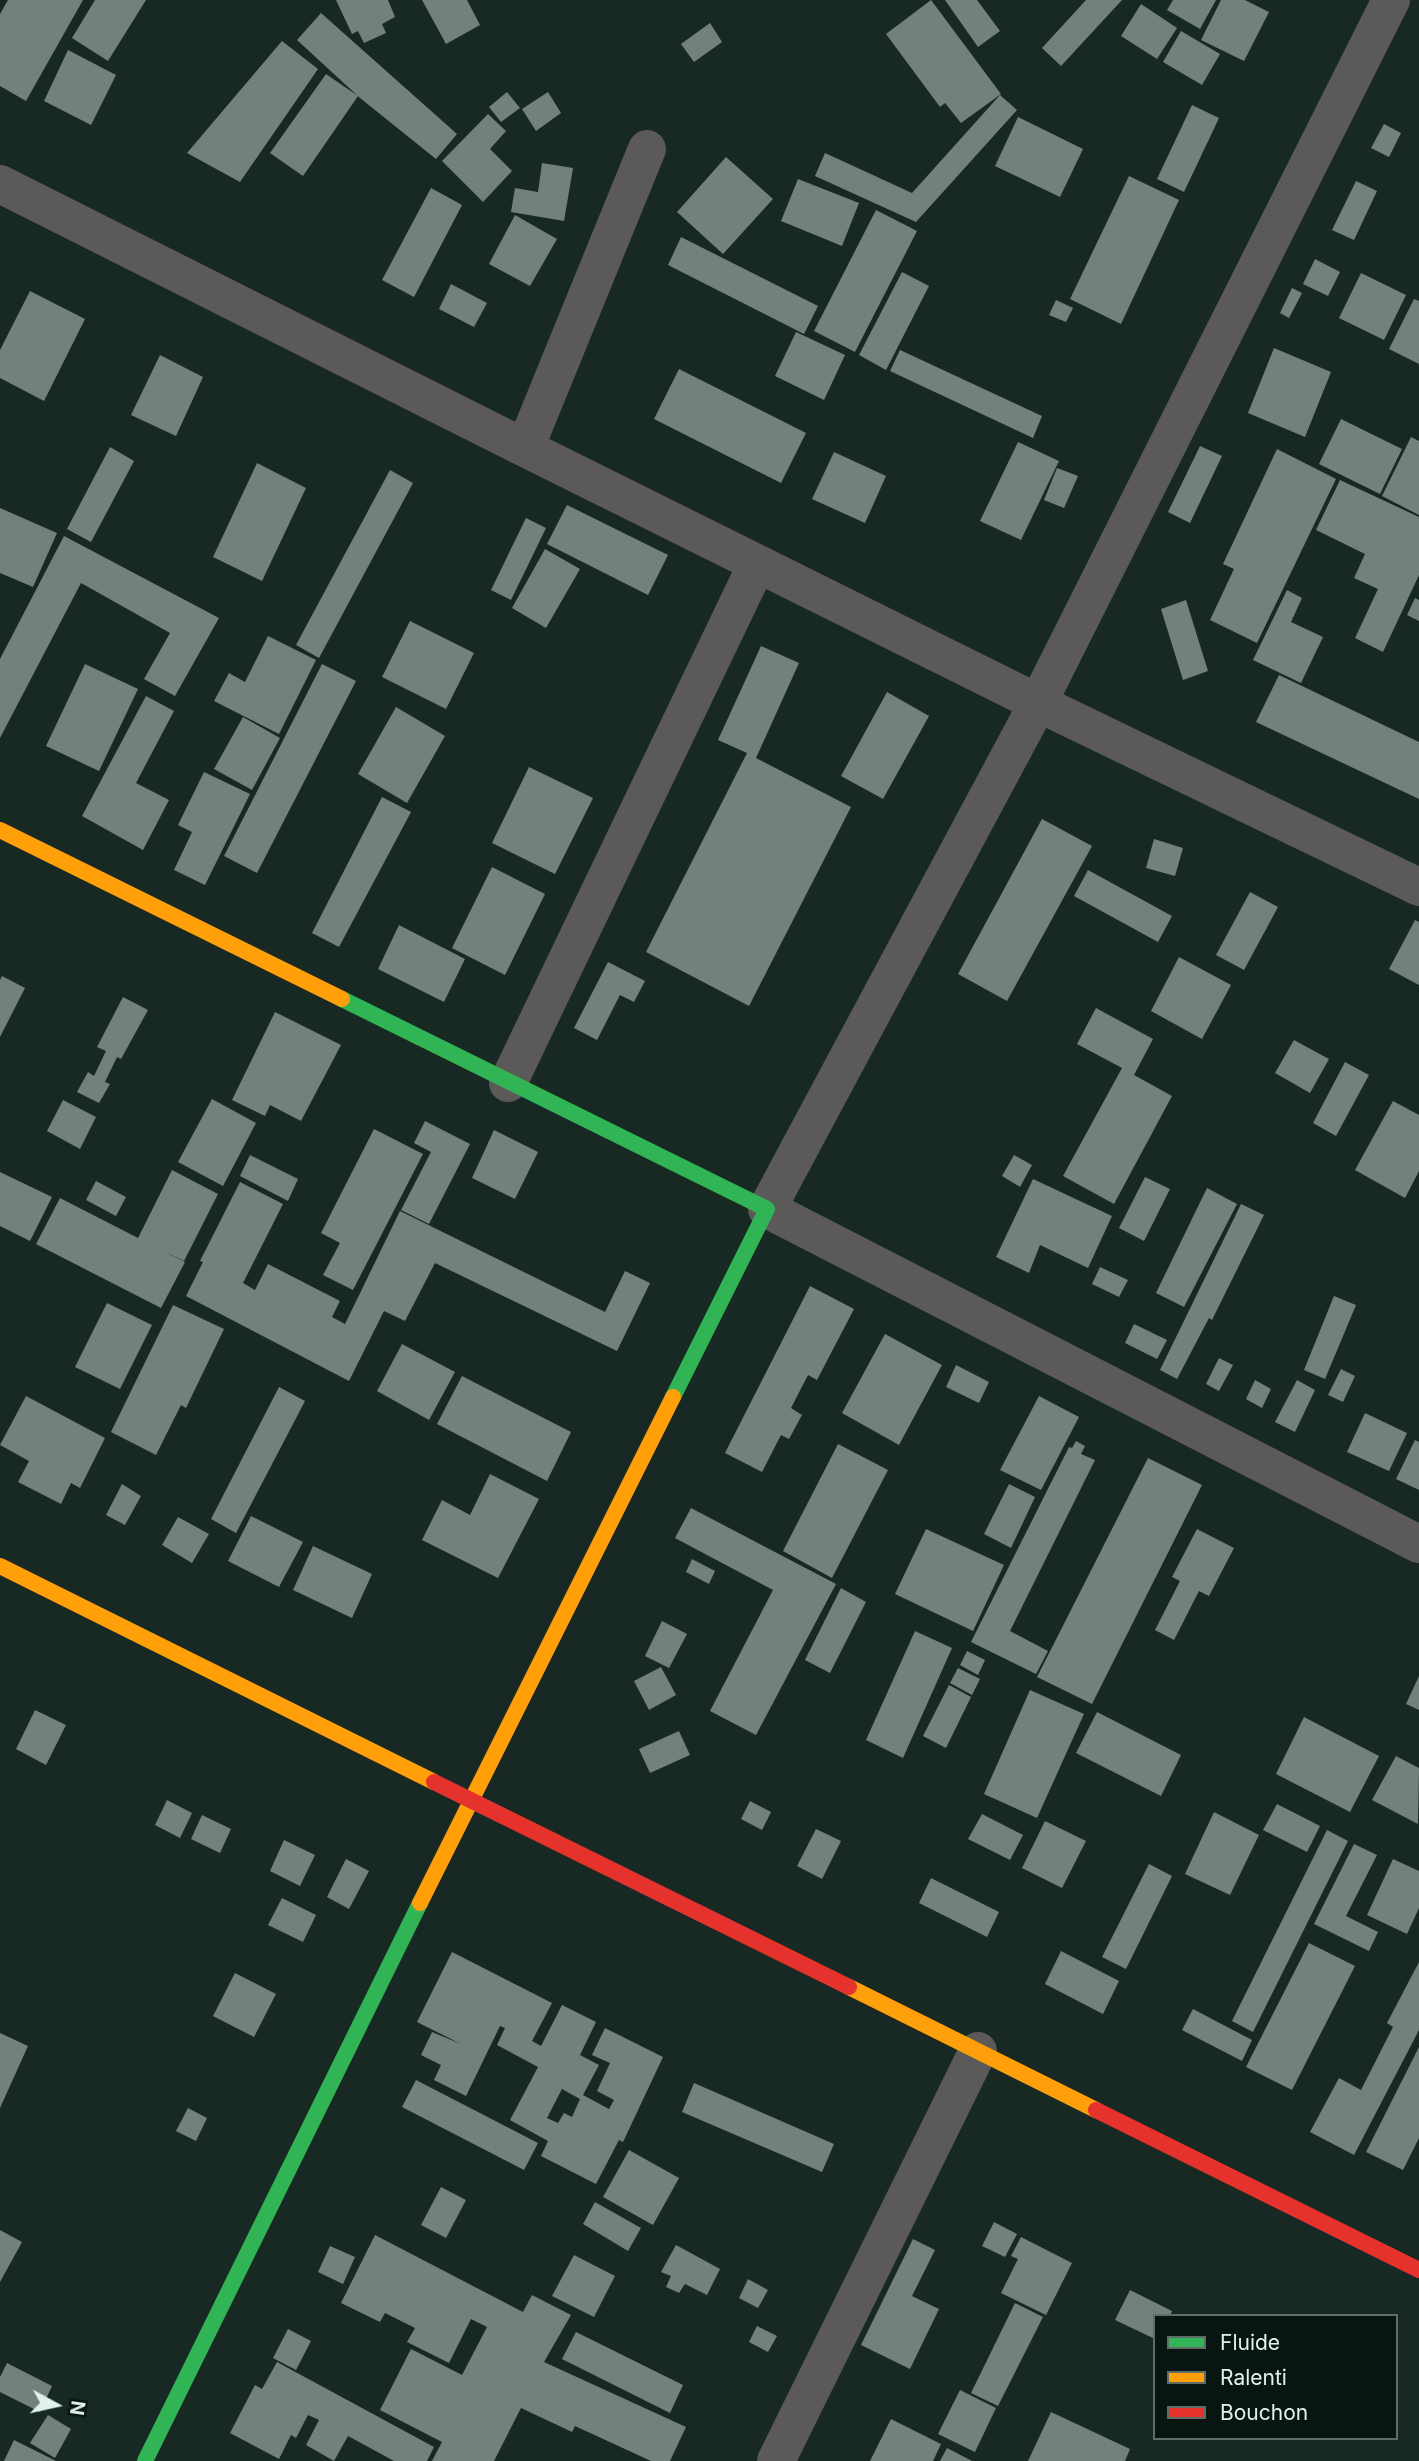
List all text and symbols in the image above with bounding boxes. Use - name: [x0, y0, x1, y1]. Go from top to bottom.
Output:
- legend: [1153, 2314, 1398, 2440]
- text: Fluide: [1220, 2330, 1280, 2355]
- text: Ralenti: [1220, 2365, 1287, 2390]
- north arrow: [21, 2370, 91, 2440]
- text: N: [65, 2399, 90, 2417]
- text: Bouchon: [1220, 2400, 1308, 2425]

